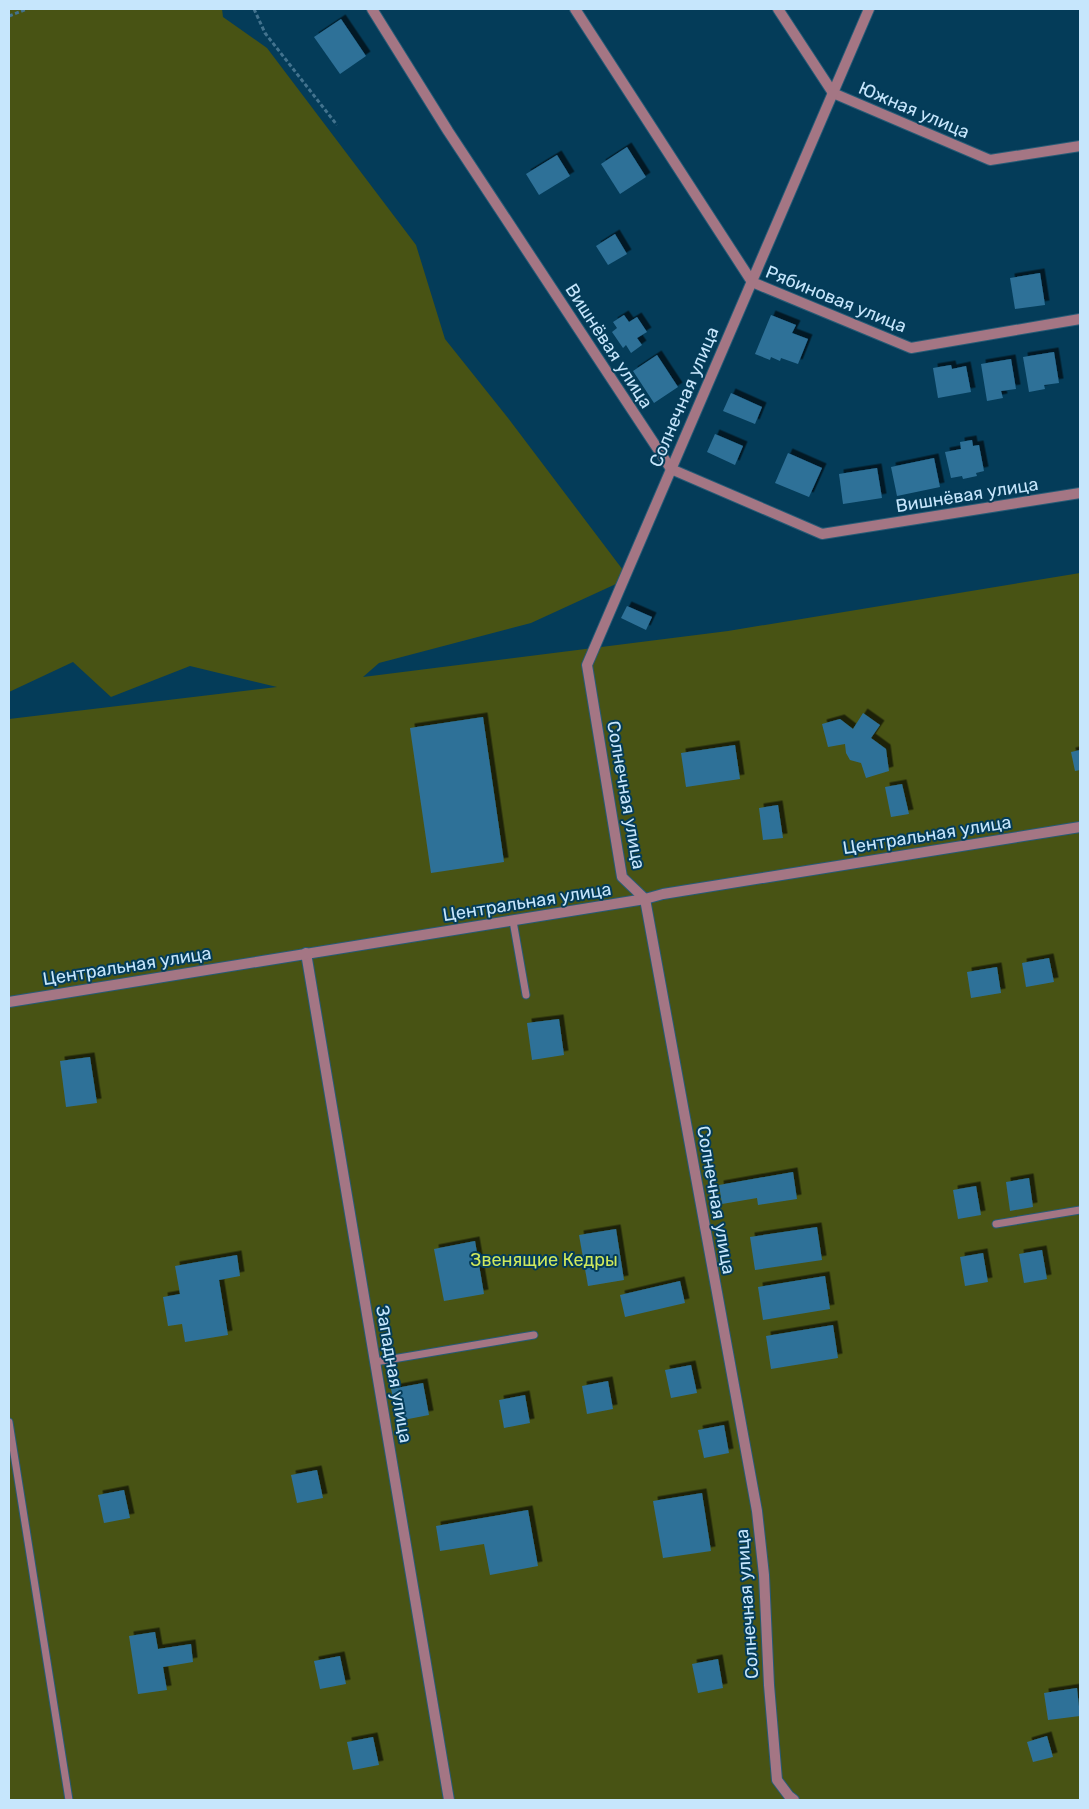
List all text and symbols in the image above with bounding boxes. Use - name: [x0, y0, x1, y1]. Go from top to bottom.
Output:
- street label: Южная улица: [855, 77, 973, 143]
- street label: Рябиновая улица: [762, 261, 910, 337]
- street label: Вишнёвая улица: [561, 280, 657, 412]
- street label: Солнечная улица: [644, 323, 724, 471]
- street label: Вишнёвая улица: [894, 473, 1040, 517]
- street label: Солнечная улица: [602, 719, 650, 871]
- street label: Центральная улица: [841, 811, 1013, 859]
- street label: Центральная улица: [441, 878, 613, 926]
- street label: Центральная улица: [41, 942, 213, 990]
- street label: Солнечная улица: [692, 1124, 740, 1276]
- park label: Звенящие Кедры: [470, 1249, 618, 1271]
- street label: Западная улица: [371, 1303, 417, 1445]
- street label: Солнечная улица: [731, 1528, 763, 1680]

